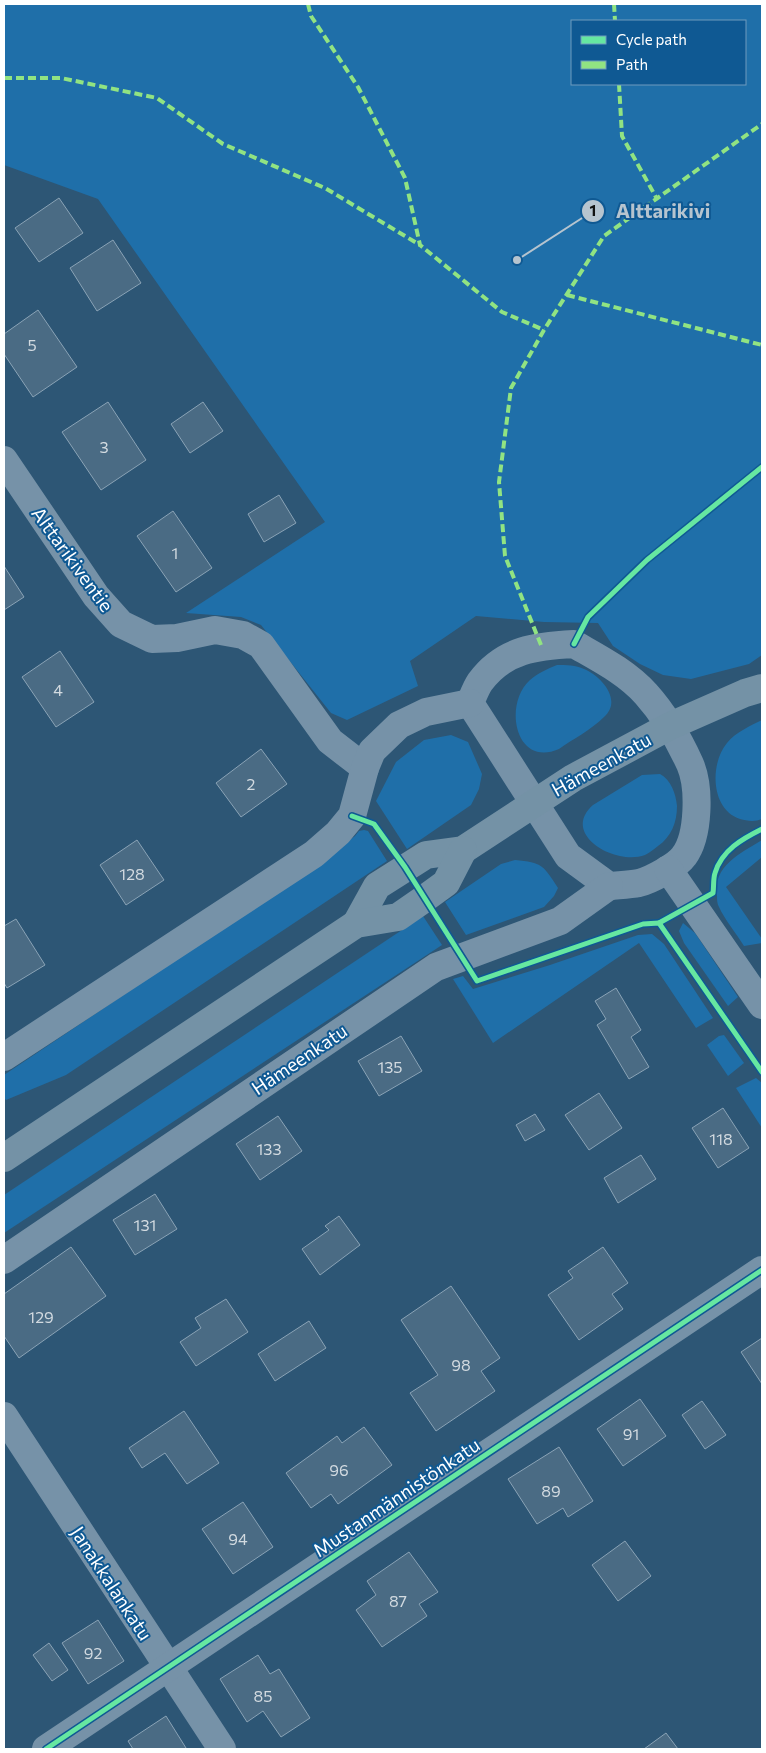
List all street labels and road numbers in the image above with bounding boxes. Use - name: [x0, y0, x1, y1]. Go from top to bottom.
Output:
- street label: Alttarikiventie: [27, 502, 119, 616]
- street label: Hämeenkatu: [547, 727, 655, 801]
- street label: Hämeenkatu: [247, 1019, 351, 1099]
- street label: Mustanmännistönkatu: [308, 1433, 484, 1561]
- street label: Janakkalankatu: [67, 1522, 157, 1644]

